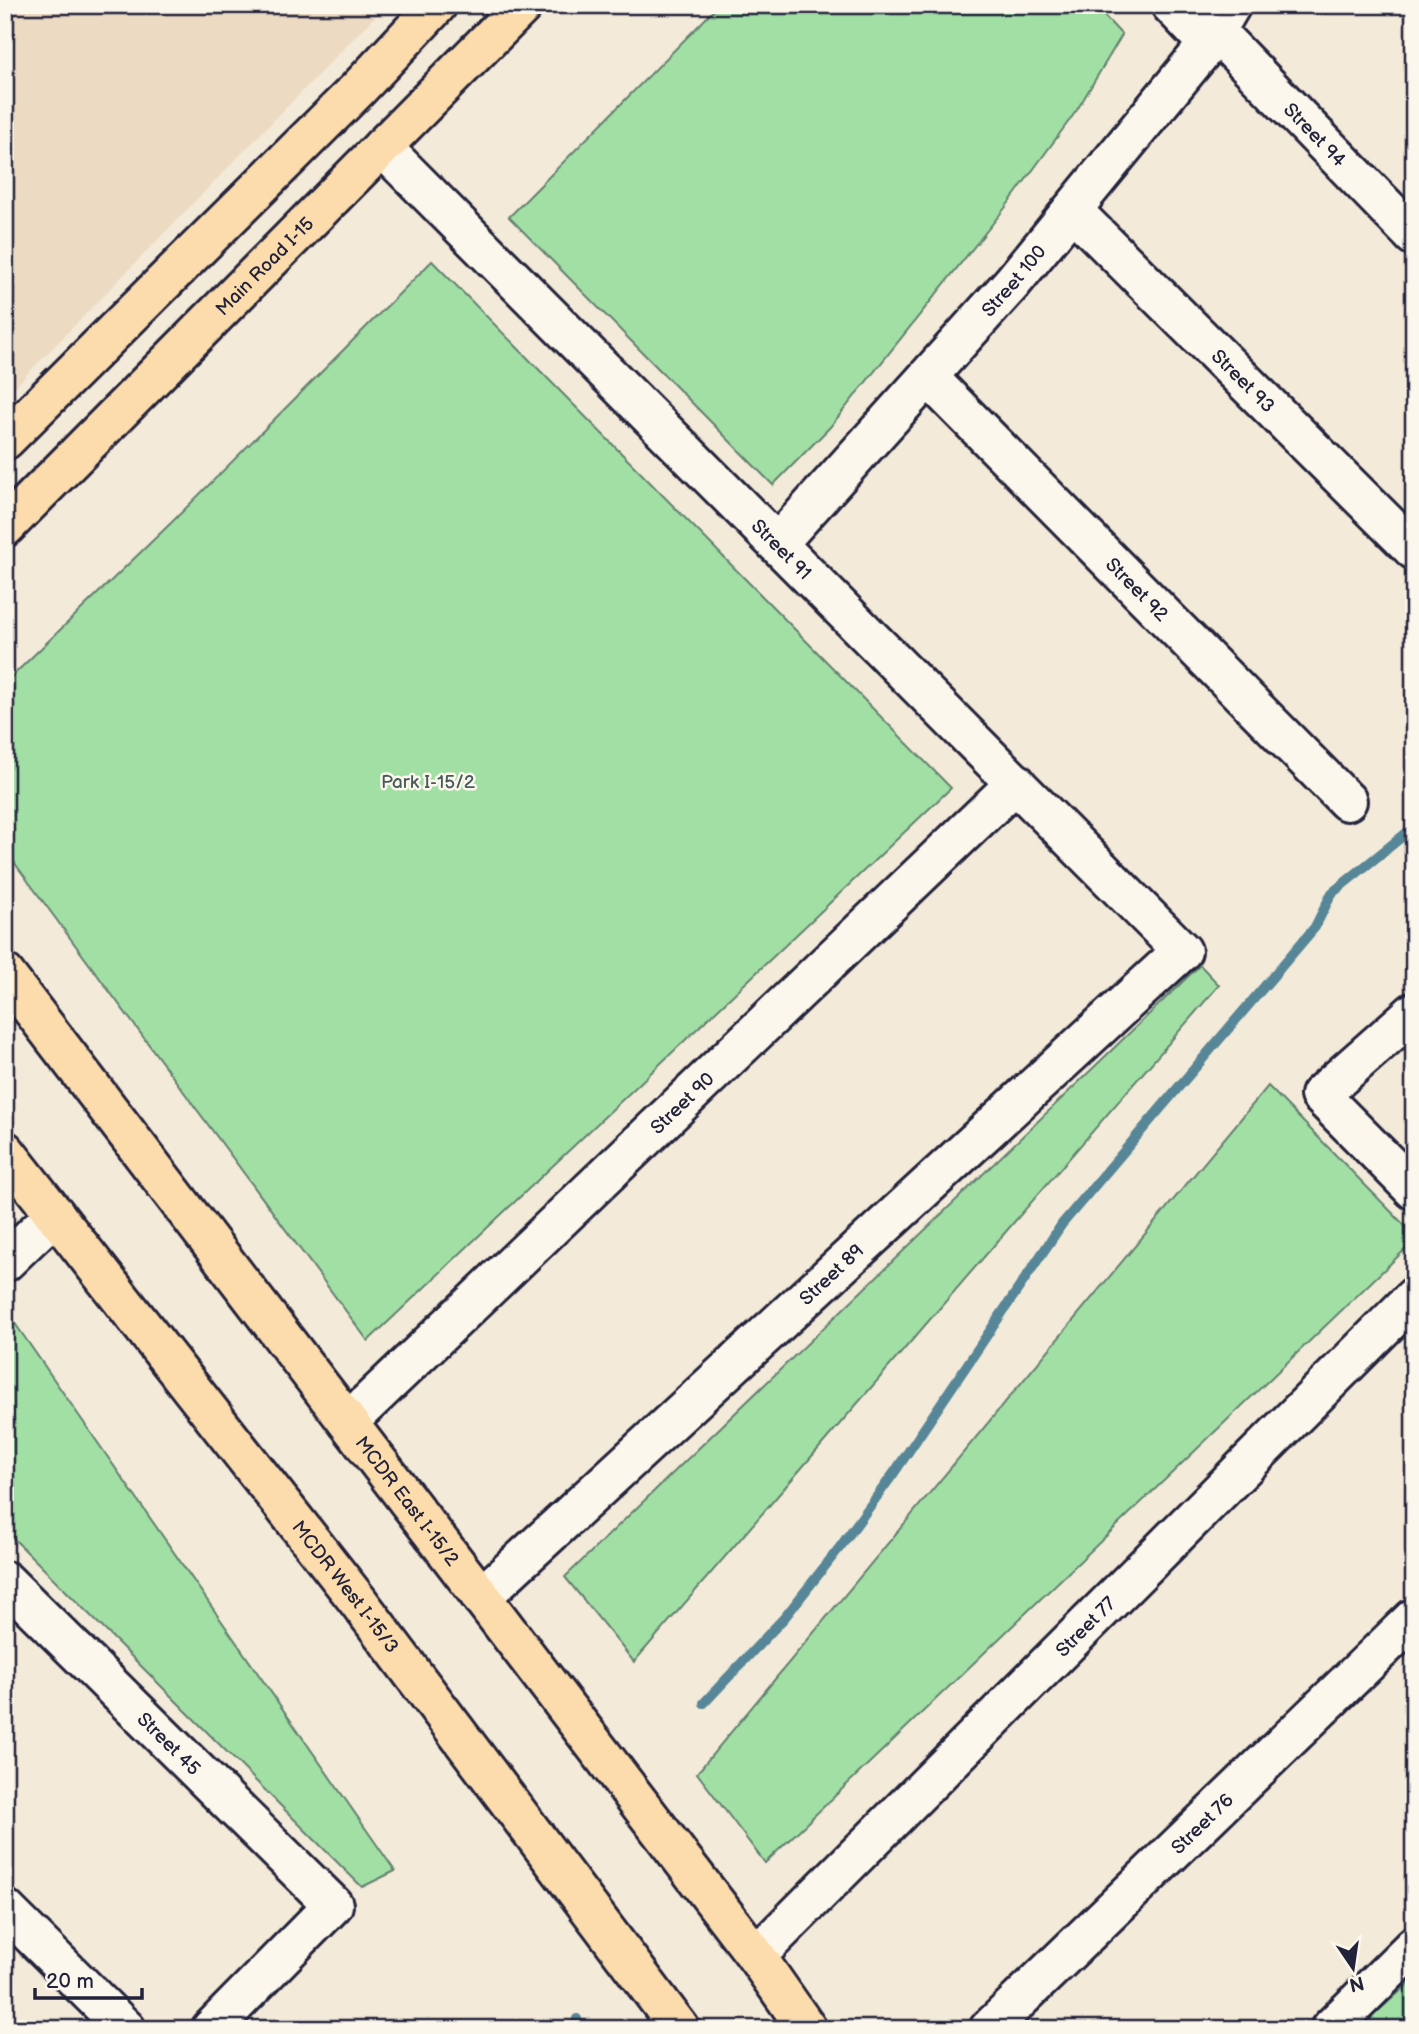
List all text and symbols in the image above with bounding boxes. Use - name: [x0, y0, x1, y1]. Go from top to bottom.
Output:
- street label: Street 94: [1278, 99, 1351, 172]
- street label: Main Road I-15: [211, 213, 319, 321]
- street label: Street 100: [977, 241, 1051, 322]
- street label: Street 93: [1206, 345, 1279, 418]
- street label: Street 91: [746, 515, 816, 585]
- street label: Street 92: [1100, 554, 1173, 627]
- park label: Park I-15/2: [381, 771, 476, 794]
- street label: Street 90: [646, 1068, 720, 1140]
- street label: Street 89: [795, 1240, 869, 1311]
- street label: MCDR East I-15/2: [350, 1432, 464, 1572]
- street label: MCDR West I-15/3: [286, 1517, 403, 1658]
- street label: Street 77: [1051, 1592, 1122, 1662]
- street label: Street 45: [132, 1708, 205, 1781]
- street label: Street 76: [1167, 1789, 1239, 1860]
- north arrow: [1318, 1932, 1388, 2002]
- scale bar: [35, 1957, 142, 2001]
- text: 20 m: [46, 1969, 94, 1994]
- text: N: [1347, 1970, 1366, 1996]

